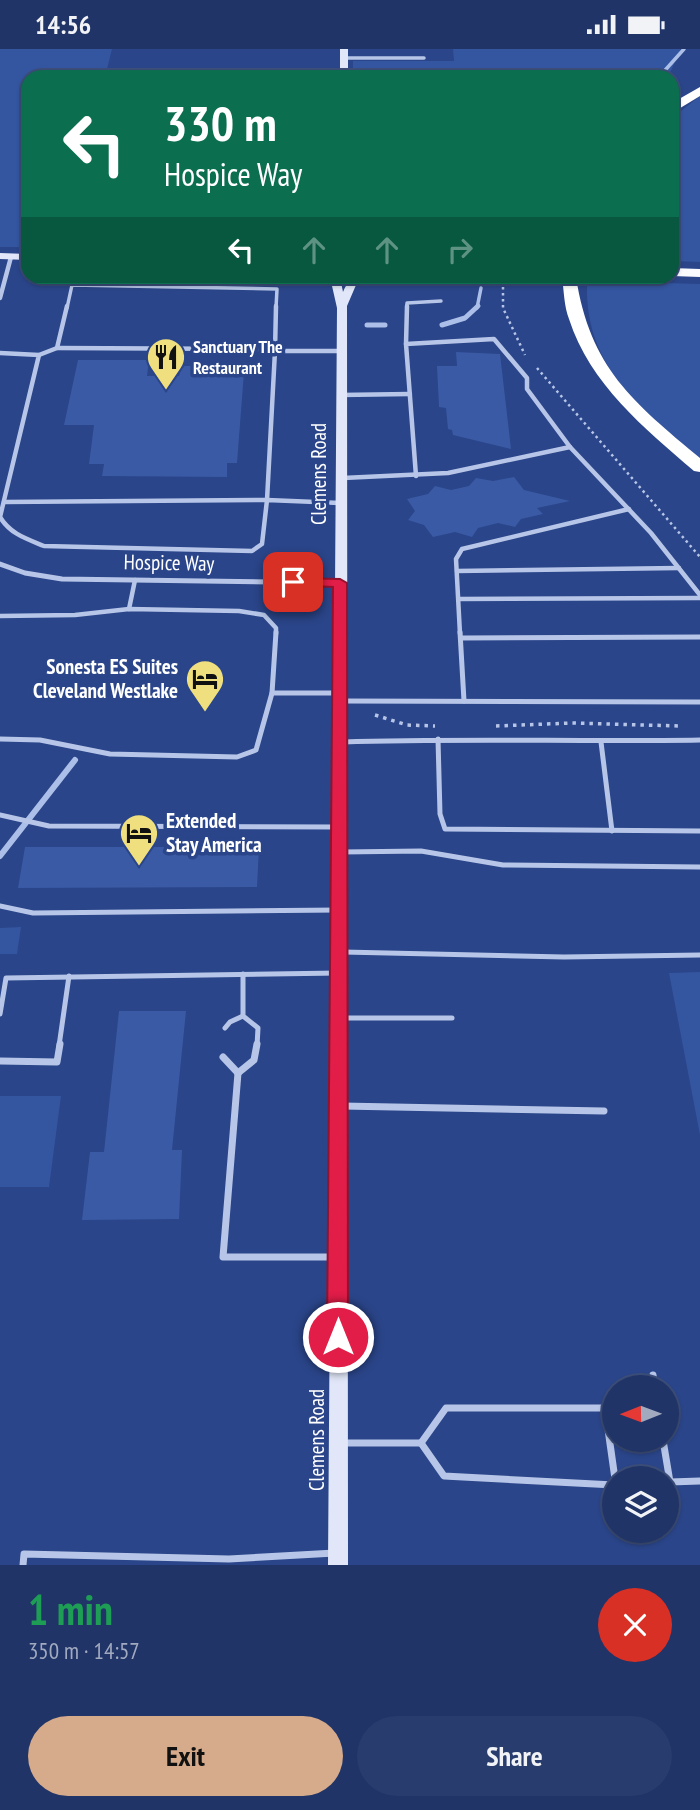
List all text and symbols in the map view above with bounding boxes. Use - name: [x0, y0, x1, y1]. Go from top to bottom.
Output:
- text: 14:56: [35, 8, 91, 41]
- text: 330 m: [164, 91, 277, 155]
- icon: left: [49, 98, 140, 189]
- text: Hospice Way: [164, 153, 302, 195]
- icon: left: [222, 231, 260, 269]
- icon: ahead: [295, 231, 333, 269]
- icon: ahead: [368, 231, 406, 269]
- icon: right: [441, 231, 479, 269]
- place label: Sanctuary The Restaurant: [193, 335, 283, 379]
- restaurant icon: Sanctuary The Restaurant: [145, 336, 187, 391]
- street label: Clemens Road: [305, 423, 332, 525]
- street label: Hospice Way: [123, 548, 215, 577]
- pin: [263, 552, 323, 612]
- icon: arrive: [274, 563, 312, 601]
- place label: Sonesta ES Suites Cleveland Westlake: [33, 653, 178, 704]
- hotel icon: Sonesta ES Suites Cleveland Westlake: [184, 658, 226, 713]
- place label: Extended Stay America: [166, 807, 262, 858]
- hotel icon: Extended Stay America: [118, 812, 160, 867]
- position arrow: [301, 1300, 375, 1374]
- north arrow: [602, 1375, 679, 1453]
- map controls: [602, 1375, 679, 1543]
- street label: Clemens Road: [303, 1389, 330, 1491]
- button: layers: [602, 1466, 679, 1543]
- text: 1 min: [28, 1582, 113, 1637]
- button: close: [598, 1588, 672, 1662]
- text: 350 m · 14:57: [28, 1636, 140, 1665]
- button: Exit: [28, 1716, 343, 1796]
- button: Share: [357, 1716, 672, 1796]

